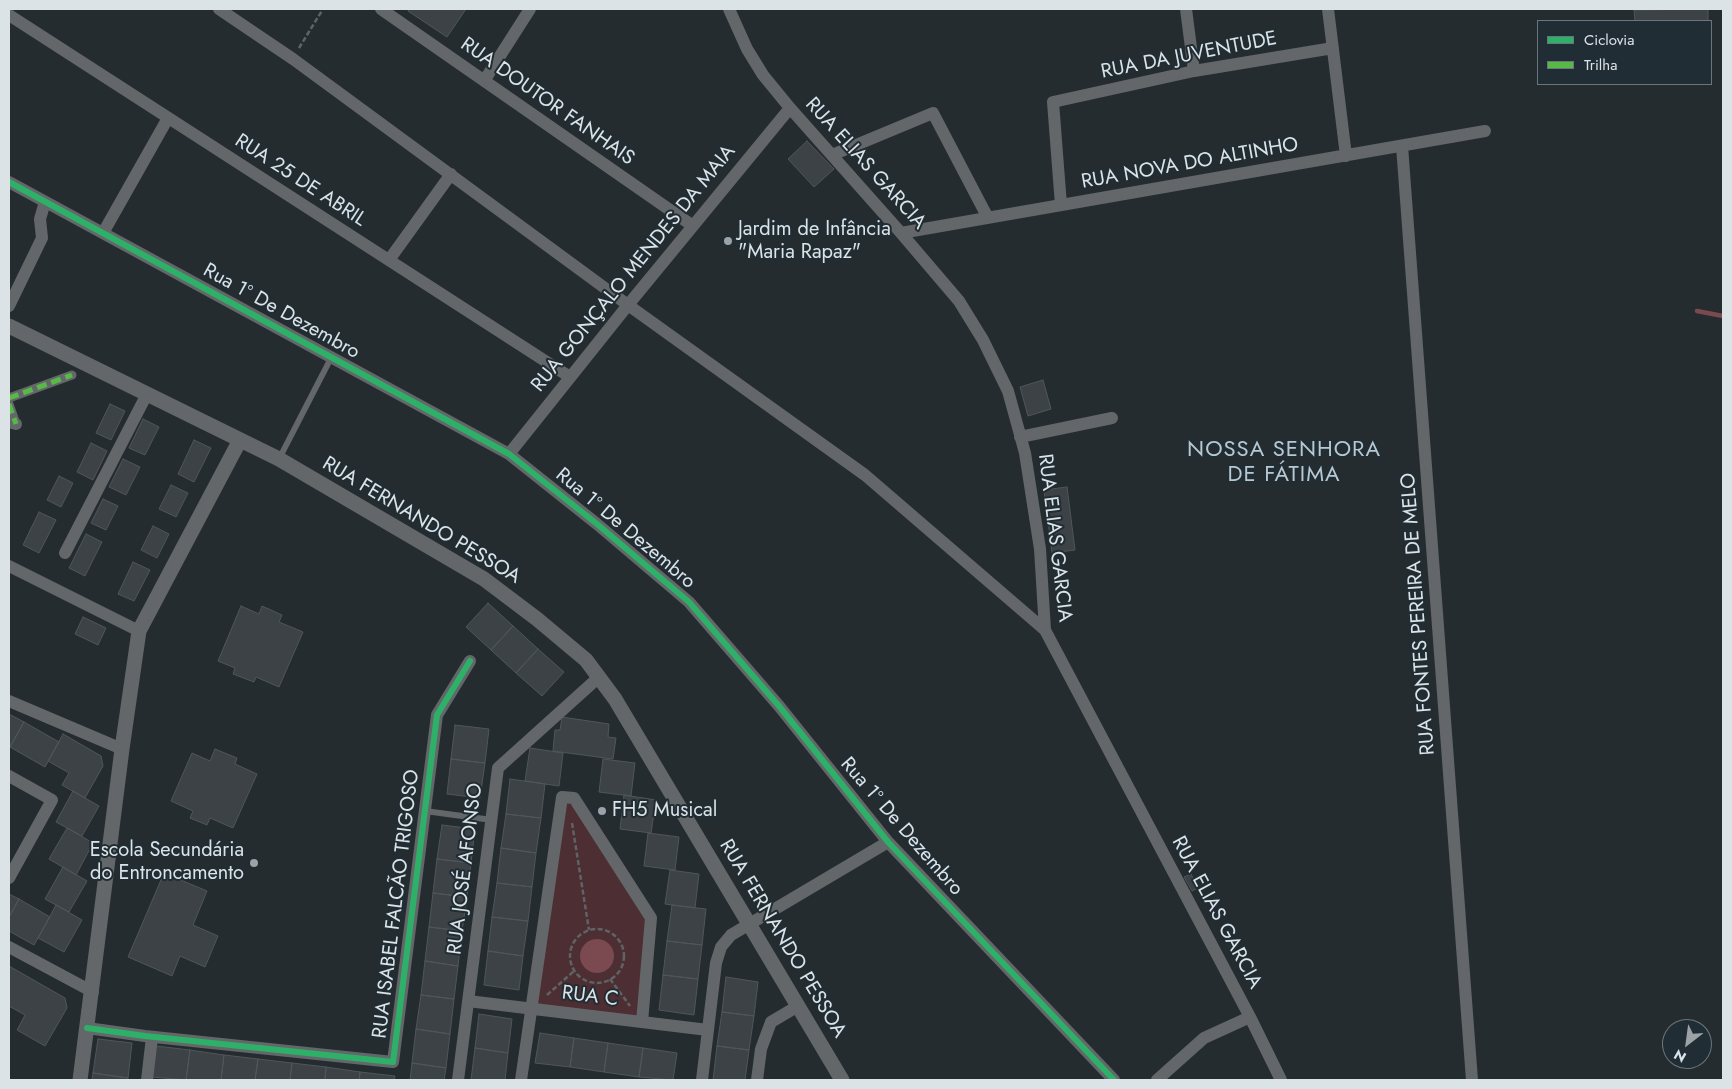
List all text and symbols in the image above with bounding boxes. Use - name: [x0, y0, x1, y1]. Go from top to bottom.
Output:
- legend: [1537, 20, 1712, 85]
- street label: RUA DA JUVENTUDE: [1099, 27, 1279, 85]
- text: Ciclovia: [1584, 29, 1634, 51]
- street label: RUA DOUTOR FANHAIS: [455, 33, 639, 171]
- text: Trilha: [1584, 54, 1617, 76]
- street label: RUA ELIAS GARCIA: [800, 93, 930, 235]
- street label: RUA 25 DE ABRIL: [230, 130, 370, 232]
- street label: RUA NOVA DO ALTINHO: [1080, 133, 1300, 195]
- street label: RUA GONÇALO MENDES DA MAIA: [527, 141, 741, 397]
- place label: Jardim de Infância "Maria Rapaz": [738, 218, 891, 265]
- marker: Jardim de Infância "Maria Rapaz": [722, 235, 734, 247]
- street label: Rua 1º De Dezembro: [199, 259, 363, 365]
- district label: NOSSA SENHORA DE FÁTIMA: [1185, 438, 1383, 490]
- street label: RUA FERNANDO PESSOA: [318, 452, 524, 590]
- street label: RUA ELIAS GARCIA: [1032, 453, 1076, 623]
- street label: Rua 1º De Dezembro: [550, 464, 700, 594]
- street label: RUA FONTES PEREIRA DE MELO: [1397, 472, 1441, 756]
- street label: Rua 1º De Dezembro: [835, 753, 967, 901]
- street label: RUA ISABEL FALCÃO TRIGOSO: [369, 768, 425, 1040]
- street label: RUA JOSÉ AFONSO: [444, 782, 488, 956]
- place label: FH5 Musical: [612, 799, 717, 823]
- marker: FH5 Musical: [596, 805, 608, 817]
- street label: RUA ELIAS GARCIA: [1166, 833, 1266, 993]
- street label: RUA FERNANDO PESSOA: [713, 836, 851, 1042]
- place label: Escola Secundária do Entroncamento: [90, 839, 244, 886]
- marker: Escola Secundária do Entroncamento: [248, 857, 260, 869]
- street label: RUA C: [560, 982, 620, 1012]
- north arrow: [1662, 1019, 1712, 1069]
- text: N: [1670, 1045, 1690, 1068]

